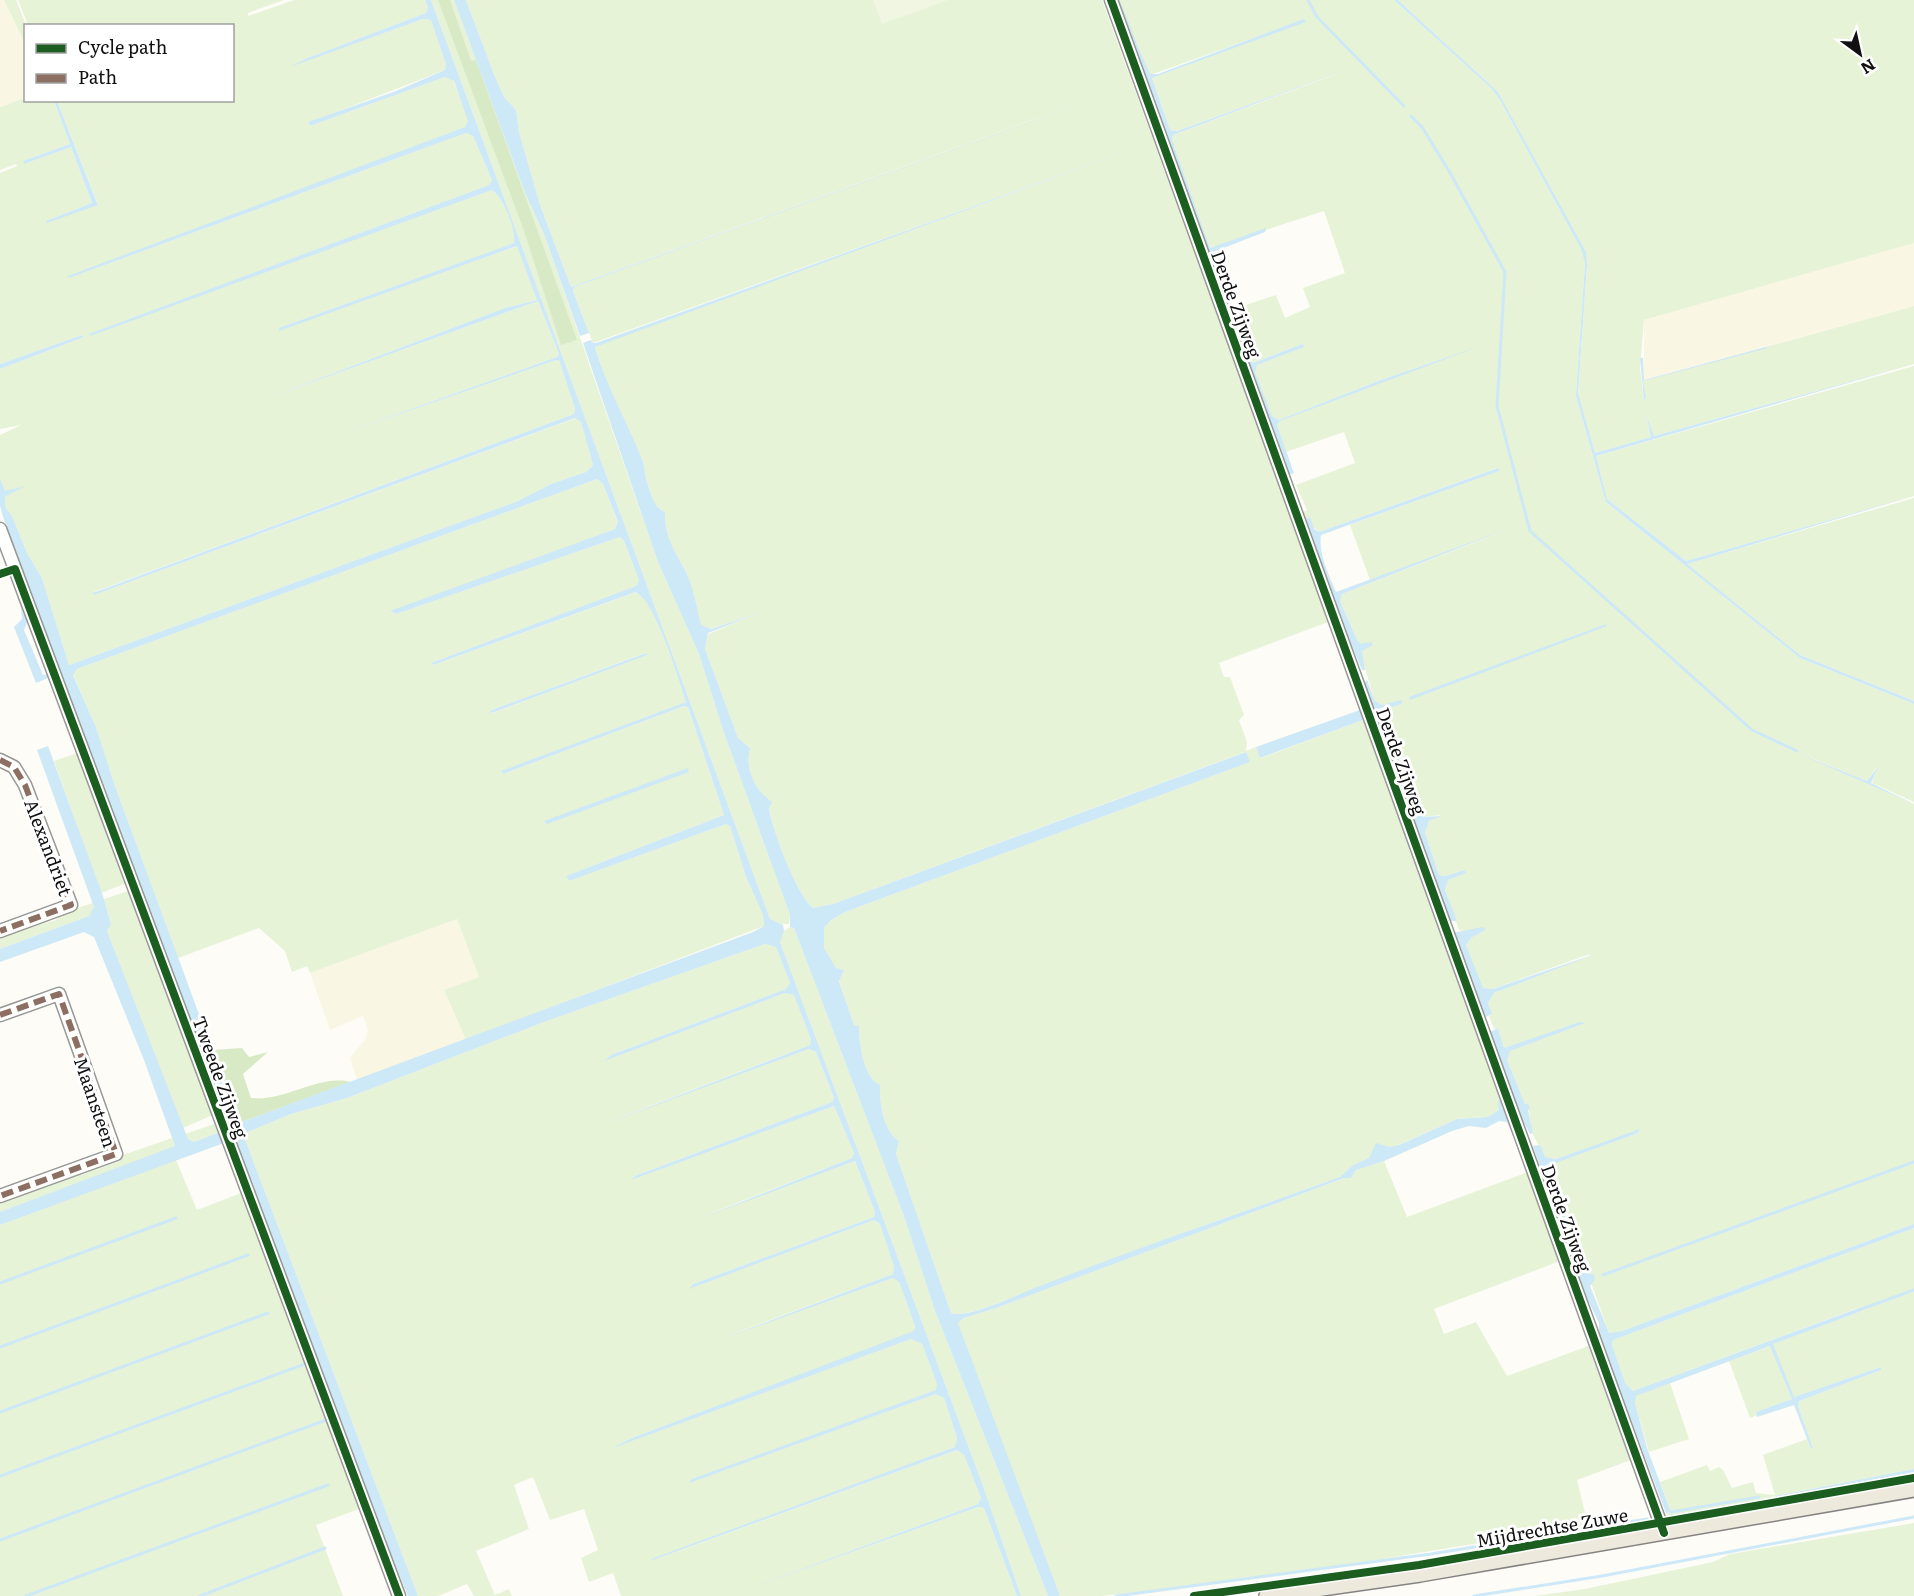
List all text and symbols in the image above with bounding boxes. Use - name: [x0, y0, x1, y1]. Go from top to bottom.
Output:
- legend: [24, 24, 234, 102]
- north arrow: [1830, 24, 1890, 84]
- text: Cycle path: [78, 33, 167, 60]
- text: N: [1857, 54, 1881, 81]
- text: Path: [78, 63, 117, 90]
- street label: Derde Zijweg: [1205, 246, 1269, 363]
- street label: Derde Zijweg: [1370, 703, 1434, 820]
- street label: Alexandriet: [18, 795, 80, 900]
- street label: Tweede Zijweg: [186, 1012, 256, 1143]
- street label: Maansteen: [68, 1053, 124, 1151]
- street label: Derde Zijweg: [1535, 1160, 1599, 1277]
- street label: Mijdrechtse Zuwe: [1474, 1500, 1630, 1554]

